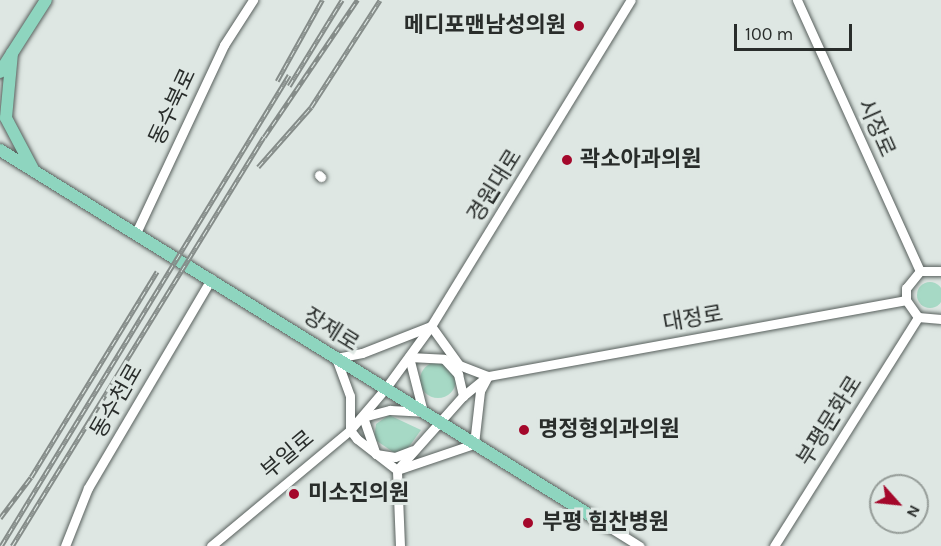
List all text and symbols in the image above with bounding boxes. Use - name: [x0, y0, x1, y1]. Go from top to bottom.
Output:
- scale bar: [737, 12, 856, 50]
- place label: 메디포맨남성의원: [404, 13, 566, 39]
- marker: 메디포맨남성의원: [570, 17, 588, 35]
- text: 100 m: [745, 23, 793, 45]
- street label: 동수북로: [144, 65, 202, 149]
- street label: 시장로: [852, 95, 900, 161]
- street label: 경원대로: [462, 145, 528, 227]
- place label: 곽소아과의원: [580, 147, 701, 173]
- marker: 곽소아과의원: [558, 151, 576, 169]
- street label: 대정로: [661, 301, 725, 337]
- street label: 장제로: [298, 303, 364, 357]
- street label: 동수천로: [85, 359, 149, 443]
- street label: 부평문화로: [792, 371, 868, 471]
- place label: 명정형외과의원: [538, 417, 680, 443]
- marker: 명정형외과의원: [515, 421, 533, 439]
- street label: 부일로: [256, 425, 320, 485]
- north arrow: [869, 474, 929, 534]
- place label: 미소진의원: [308, 481, 409, 507]
- marker: 미소진의원: [285, 485, 303, 503]
- text: N: [903, 502, 925, 521]
- place label: 부평 힘찬병원: [542, 510, 669, 536]
- marker: 부평 힘찬병원: [519, 514, 537, 532]

